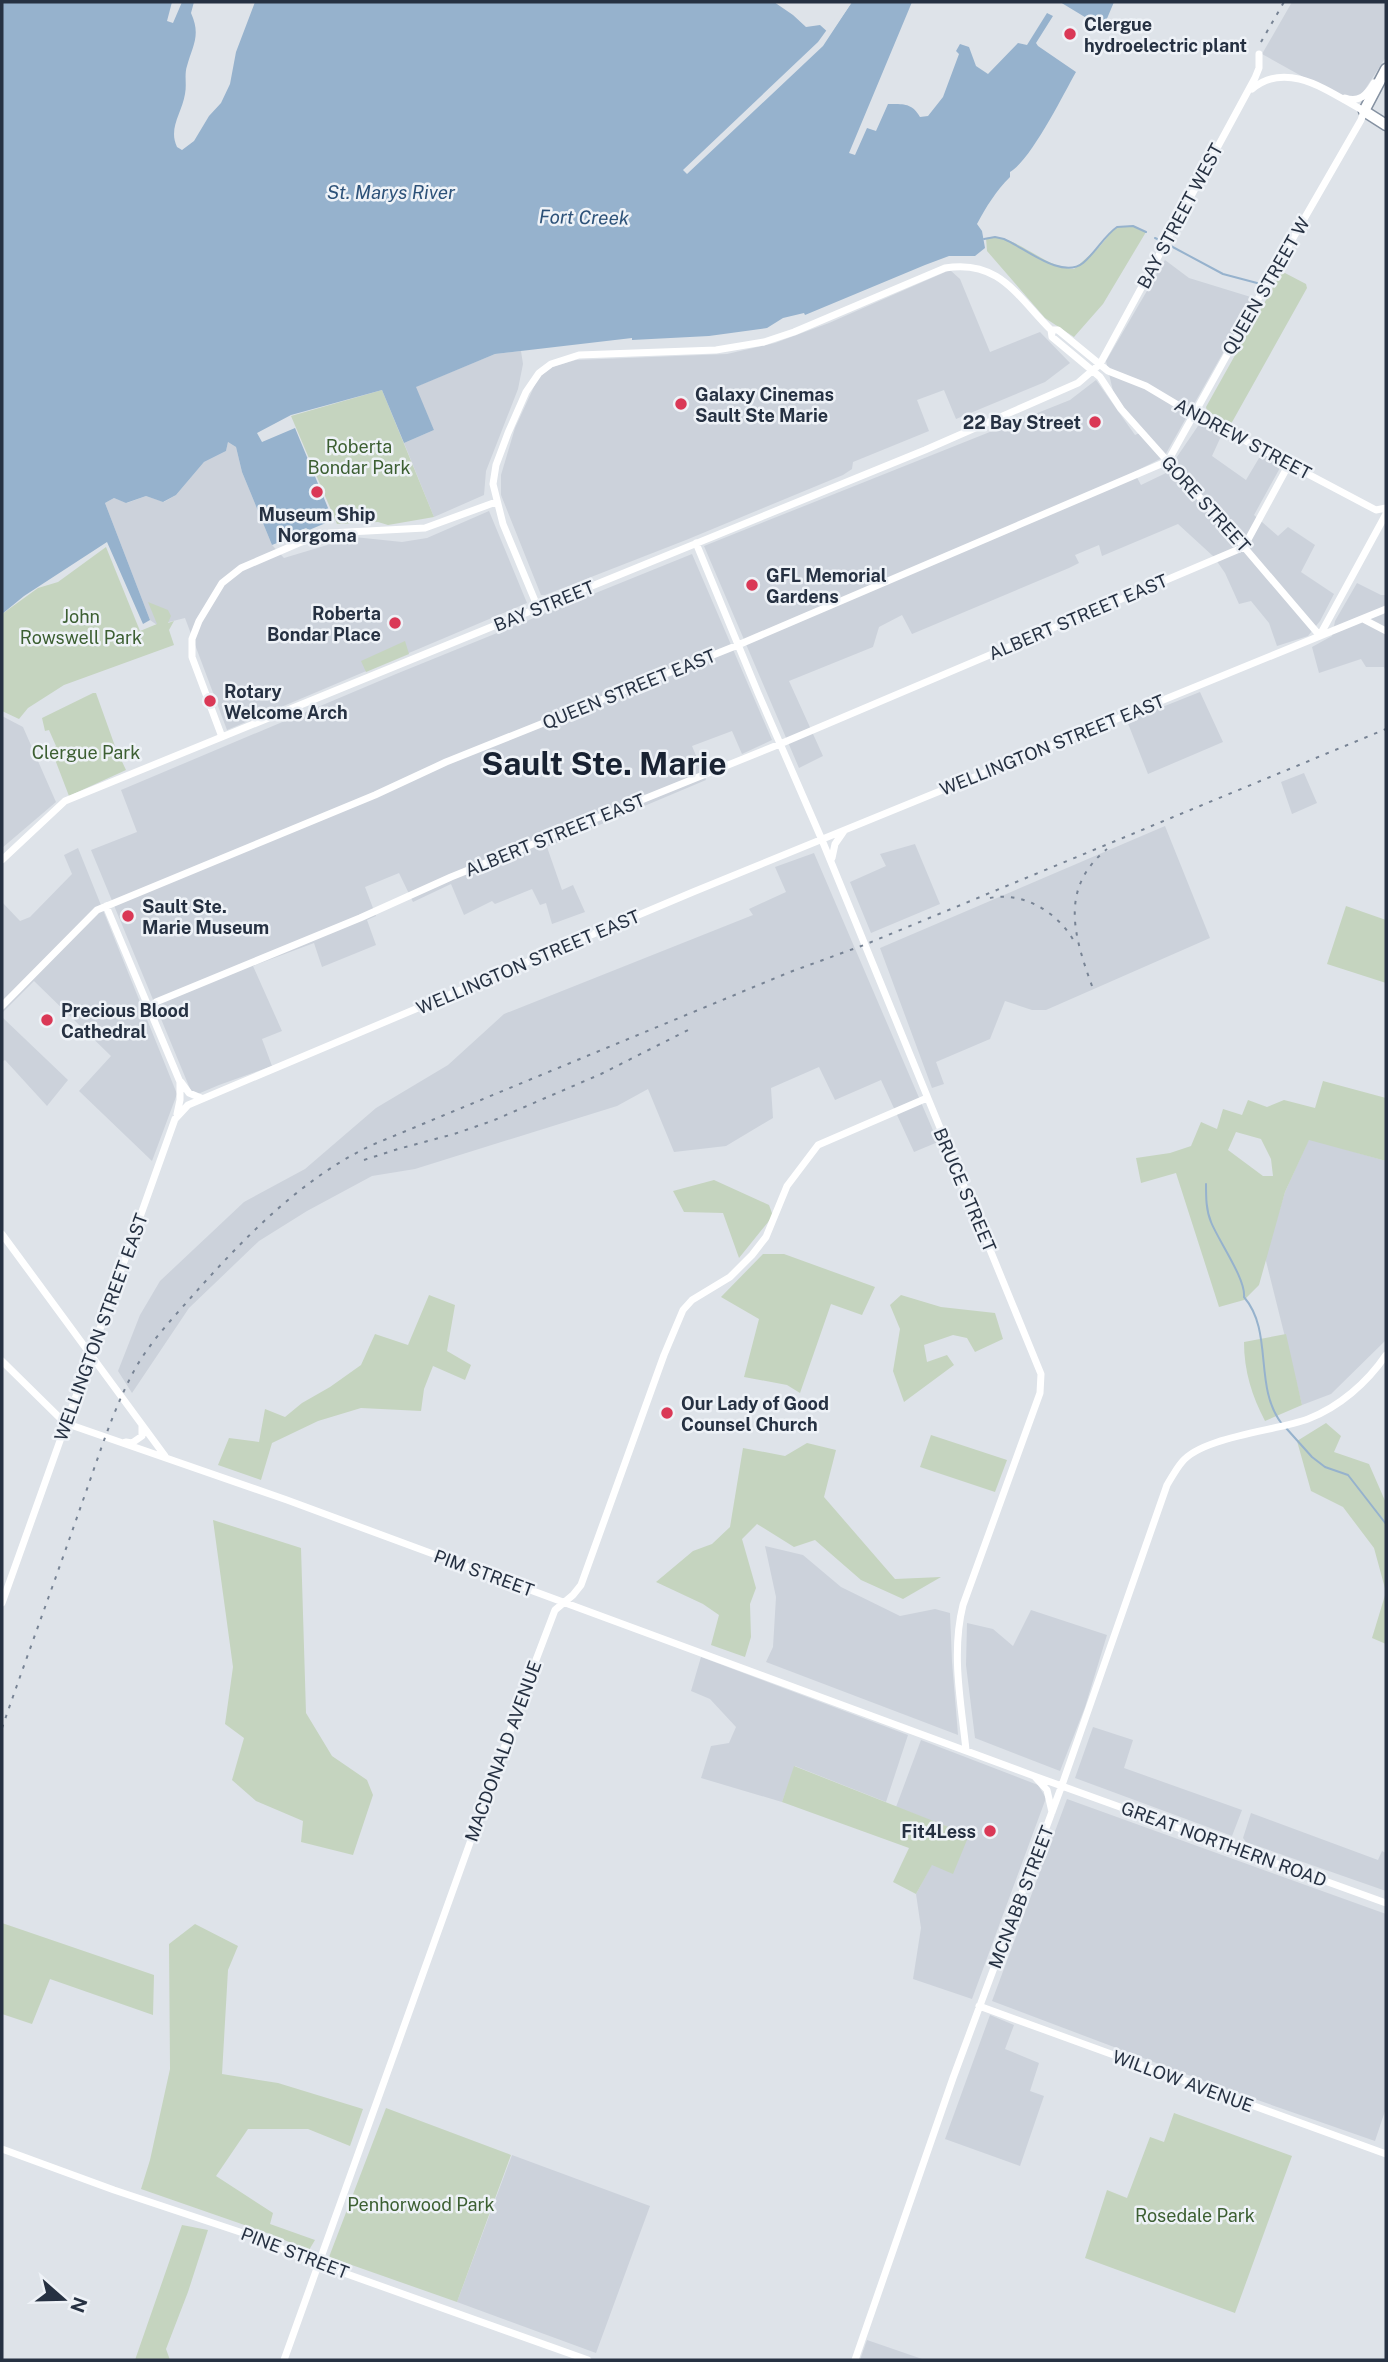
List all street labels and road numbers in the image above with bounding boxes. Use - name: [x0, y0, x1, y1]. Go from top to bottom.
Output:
- street label: BAY STREET WEST: [1133, 140, 1227, 292]
- street label: QUEEN STREET W: [1218, 213, 1314, 359]
- street label: ANDREW STREET: [1171, 394, 1315, 484]
- street label: GORE STREET: [1157, 452, 1255, 557]
- street label: ALBERT STREET EAST: [985, 570, 1171, 664]
- street label: BAY STREET: [491, 576, 598, 636]
- street label: QUEEN STREET EAST: [539, 645, 719, 733]
- street label: WELLINGTON STREET EAST: [937, 690, 1168, 800]
- street label: ALBERT STREET EAST: [462, 789, 648, 881]
- street label: WELLINGTON STREET EAST: [413, 905, 643, 1019]
- street label: BRUCE STREET: [929, 1125, 1001, 1255]
- street label: WELLINGTON STREET EAST: [50, 1210, 152, 1444]
- street label: PIM STREET: [431, 1545, 537, 1601]
- street label: MACDONALD AVENUE: [460, 1658, 546, 1844]
- street label: GREAT NORTHERN ROAD: [1118, 1797, 1330, 1891]
- street label: MCNABB STREET: [984, 1822, 1058, 1971]
- street label: WILLOW AVENUE: [1110, 2046, 1256, 2116]
- street label: PINE STREET: [238, 2223, 352, 2283]

